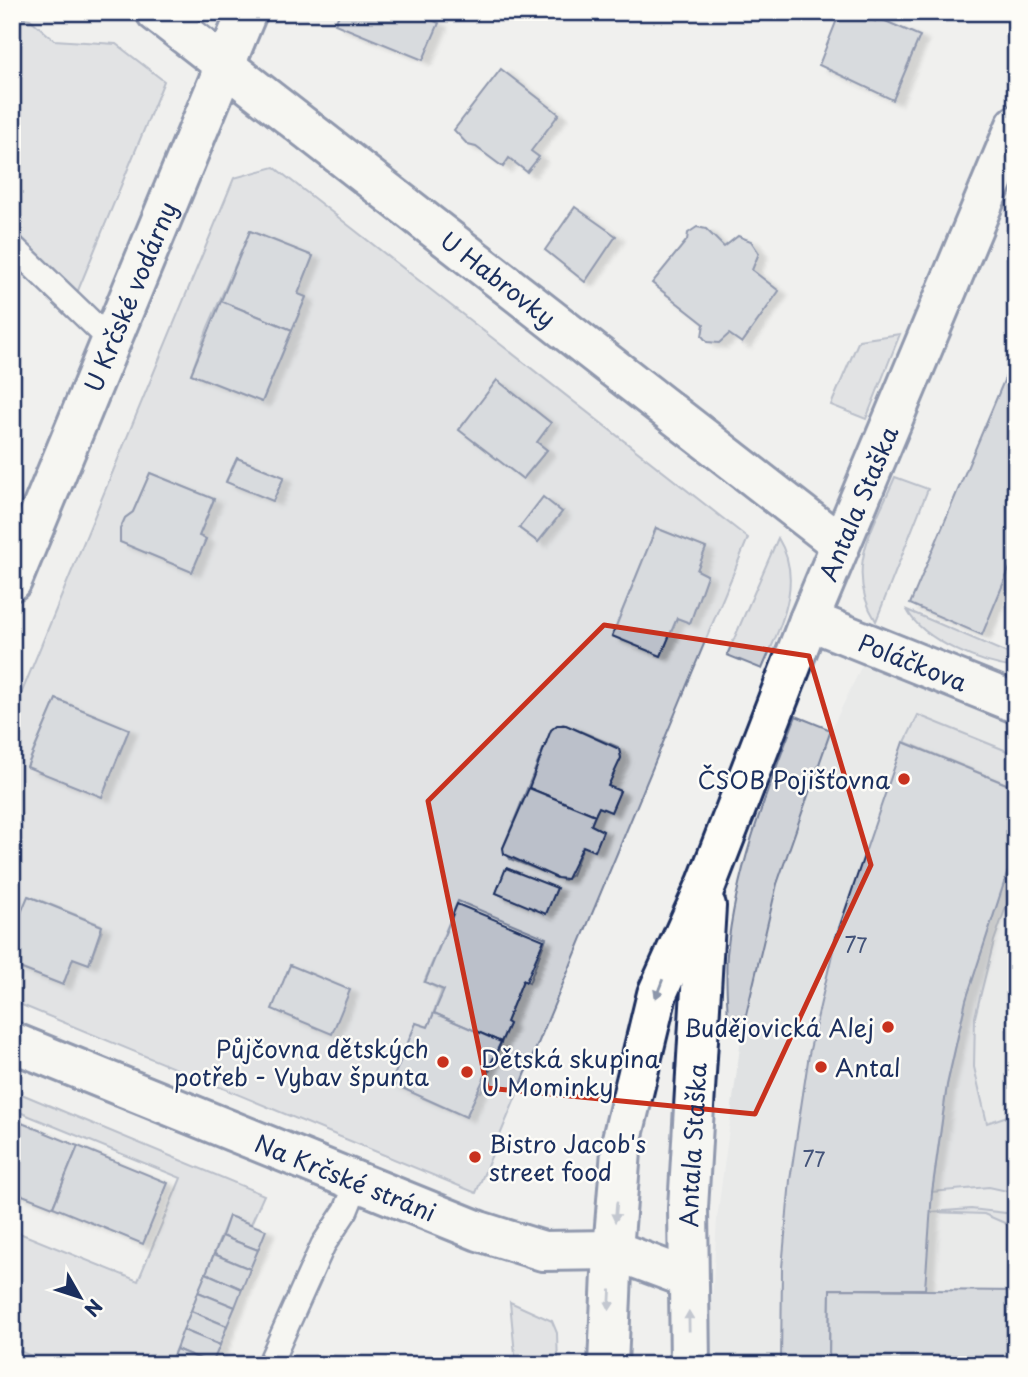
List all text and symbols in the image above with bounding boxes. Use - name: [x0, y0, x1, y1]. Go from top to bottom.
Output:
- street label: U Krčské vodárny: [74, 196, 185, 397]
- street label: U Habrovky: [433, 222, 564, 335]
- street label: Antala Staška: [809, 420, 906, 586]
- street label: Poláčkova: [853, 624, 973, 700]
- place label: ČSOB Pojišťovna: [698, 761, 890, 797]
- marker: ČSOB Pojišťovna: [896, 771, 912, 787]
- house number: 77: [844, 928, 868, 960]
- one-way arrow: [654, 979, 665, 1000]
- place label: Budějovická Alej: [684, 1009, 874, 1045]
- marker: Budějovická Alej: [880, 1019, 896, 1035]
- place label: Půjčovna dětských potřeb - Vybav špunta: [174, 1030, 429, 1094]
- place label: Dětská skupina U Mominky: [481, 1040, 660, 1104]
- place label: Antal: [835, 1049, 901, 1085]
- marker: Půjčovna dětských potřeb - Vybav špunta: [435, 1054, 451, 1070]
- marker: Antal: [813, 1059, 829, 1075]
- street label: Antala Staška: [670, 1062, 715, 1228]
- marker: Dětská skupina U Mominky: [459, 1064, 475, 1080]
- street label: Na Krčské stráni: [250, 1124, 442, 1230]
- place label: Bistro Jacob's street food: [489, 1125, 646, 1189]
- house number: 77: [802, 1142, 826, 1174]
- marker: Bistro Jacob's street food: [467, 1149, 483, 1165]
- one-way arrow: [610, 1201, 621, 1223]
- north arrow: [46, 1262, 116, 1332]
- one-way arrow: [604, 1289, 615, 1311]
- text: N: [78, 1294, 110, 1323]
- one-way arrow: [683, 1310, 694, 1332]

